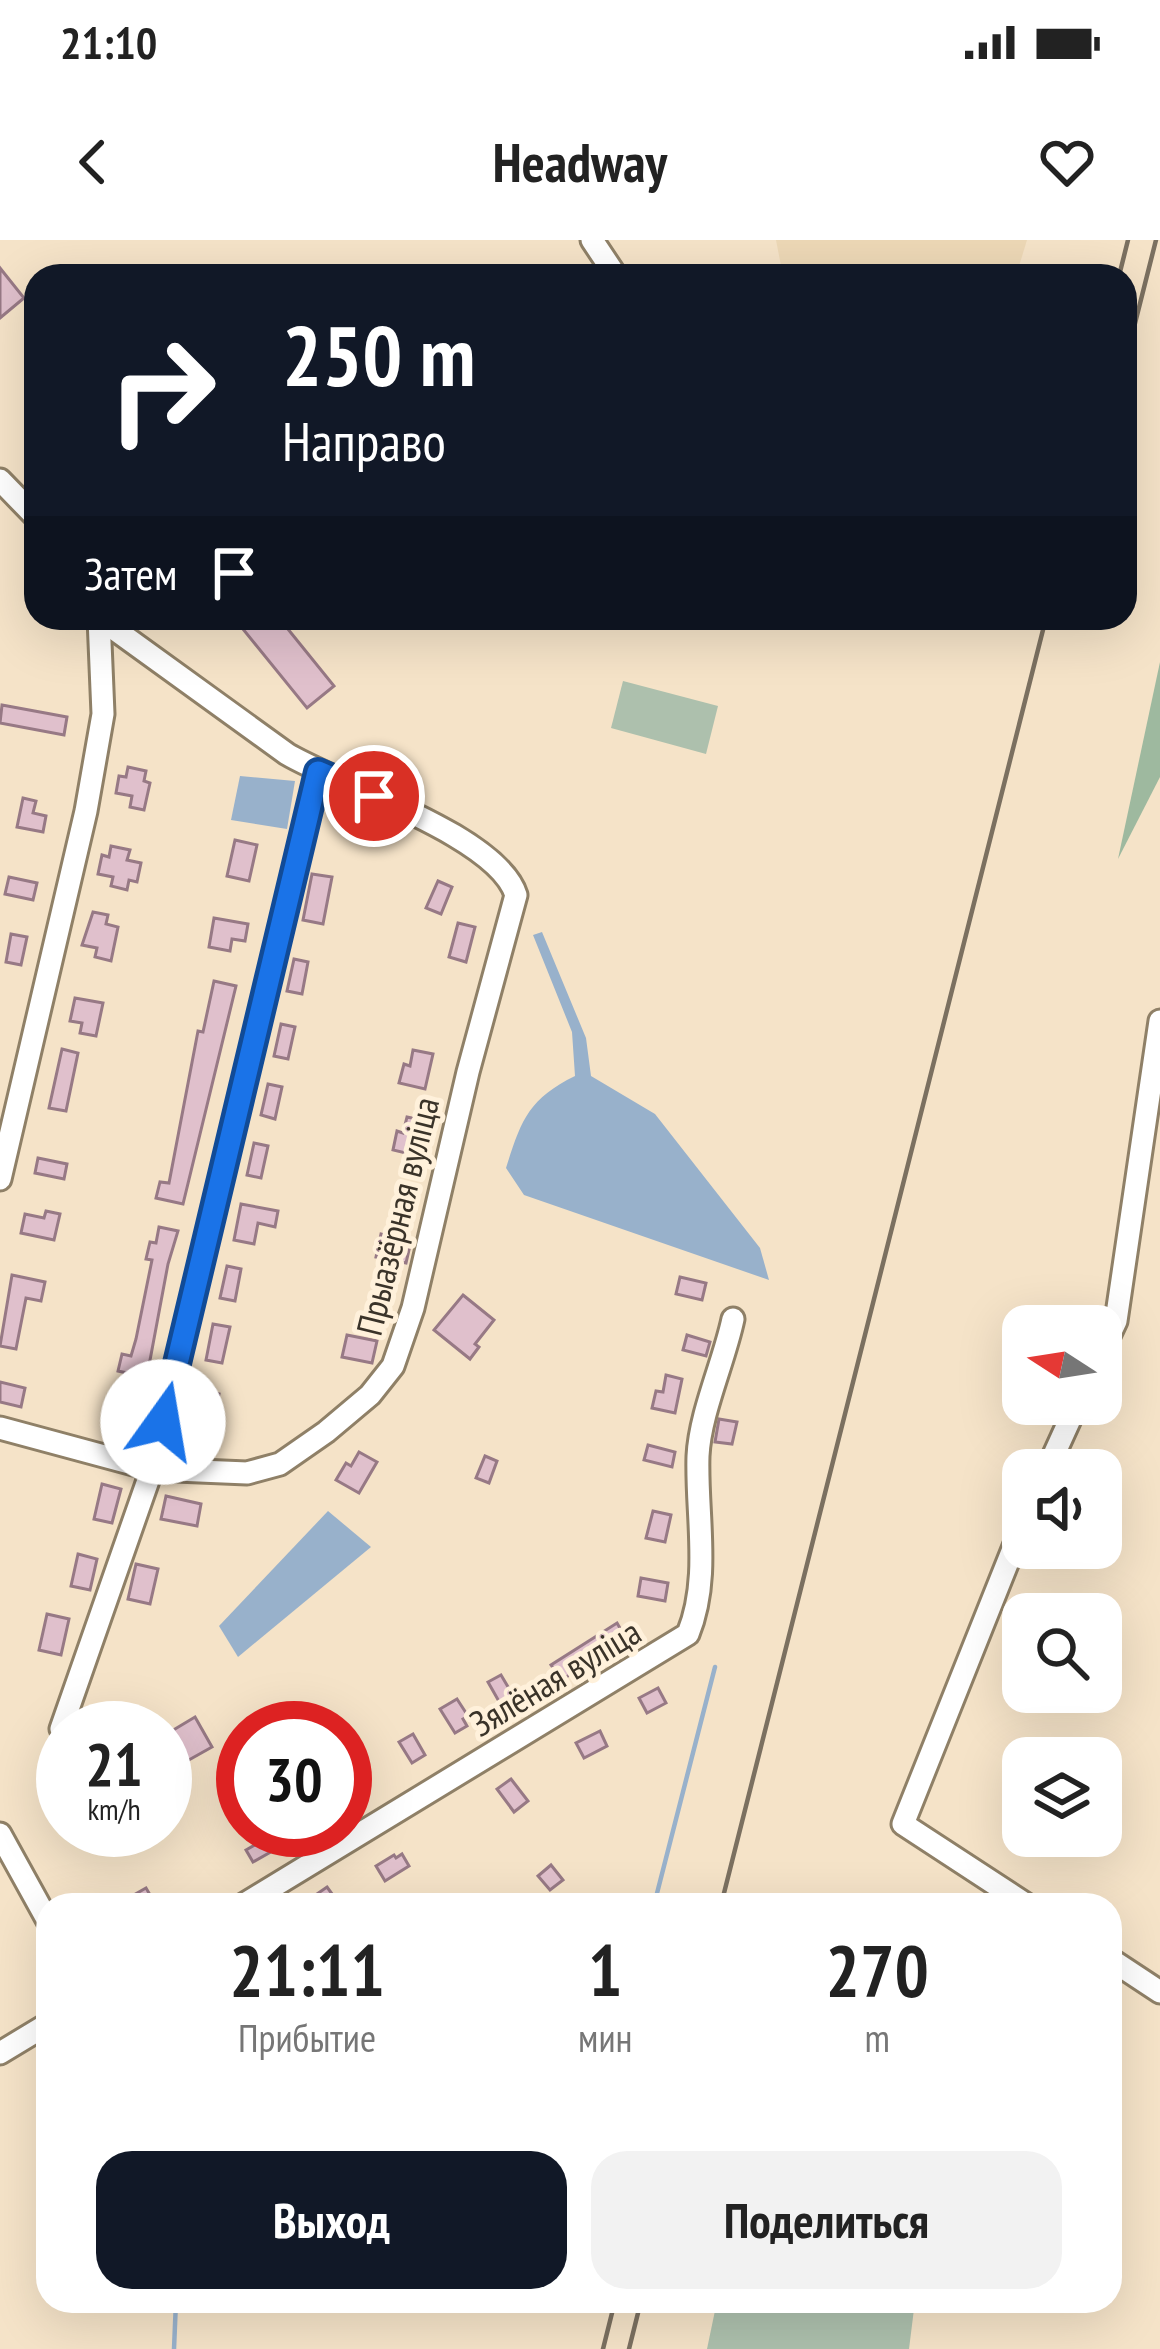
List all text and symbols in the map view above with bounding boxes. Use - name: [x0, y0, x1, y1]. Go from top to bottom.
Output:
- text: 21:10: [60, 13, 157, 71]
- text: Headway: [493, 127, 667, 197]
- icon: back: [60, 129, 126, 195]
- icon: heart: [1034, 129, 1100, 195]
- text: 250 m: [282, 300, 475, 409]
- icon: right: [84, 312, 240, 468]
- text: Направо: [282, 406, 446, 476]
- icon: arrive: [201, 540, 267, 606]
- text: Затем: [84, 544, 177, 602]
- pin: [323, 745, 425, 847]
- icon: arrive: [341, 763, 407, 829]
- street label: Прыазёрная вуліца: [345, 1092, 449, 1340]
- north arrow: [1002, 1305, 1122, 1425]
- map controls: [1002, 1305, 1122, 1857]
- position arrow: [100, 1359, 226, 1485]
- button: sound: [1002, 1449, 1122, 1569]
- button: search: [1002, 1593, 1122, 1713]
- street label: Зялёная вуліца: [461, 1608, 649, 1746]
- speed limit sign: 30: [216, 1701, 372, 1857]
- text: 21: [85, 1725, 143, 1803]
- button: layers: [1002, 1737, 1122, 1857]
- text: km/h: [87, 1789, 141, 1828]
- text: 21:11: [229, 1923, 385, 2016]
- text: 1: [588, 1923, 622, 2016]
- text: 270: [826, 1923, 929, 2016]
- text: Прибытие: [238, 2012, 376, 2063]
- text: мин: [578, 2012, 632, 2063]
- text: m: [865, 2012, 890, 2063]
- button: Выход: [96, 2151, 567, 2289]
- button: Поделиться: [591, 2151, 1062, 2289]

